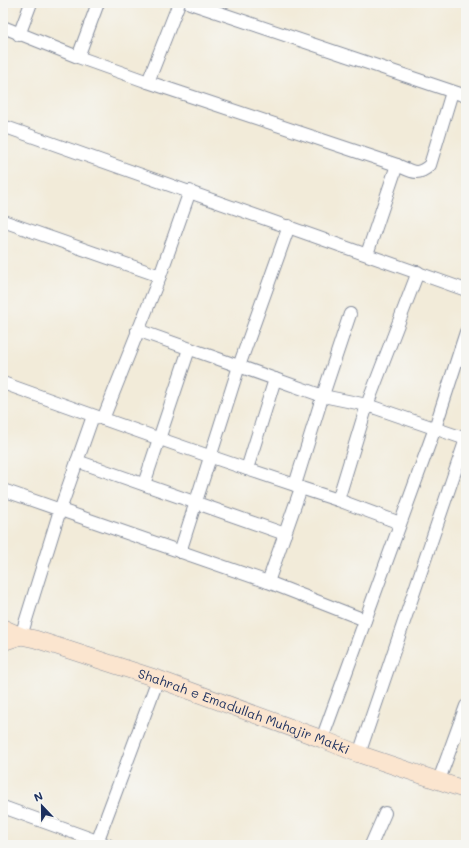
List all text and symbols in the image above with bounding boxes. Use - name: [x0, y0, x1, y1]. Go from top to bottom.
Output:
- street label: Shahrah e Emadullah Muhajir Makki: [136, 664, 352, 757]
- north arrow: [22, 786, 62, 826]
- text: N: [31, 788, 45, 805]

